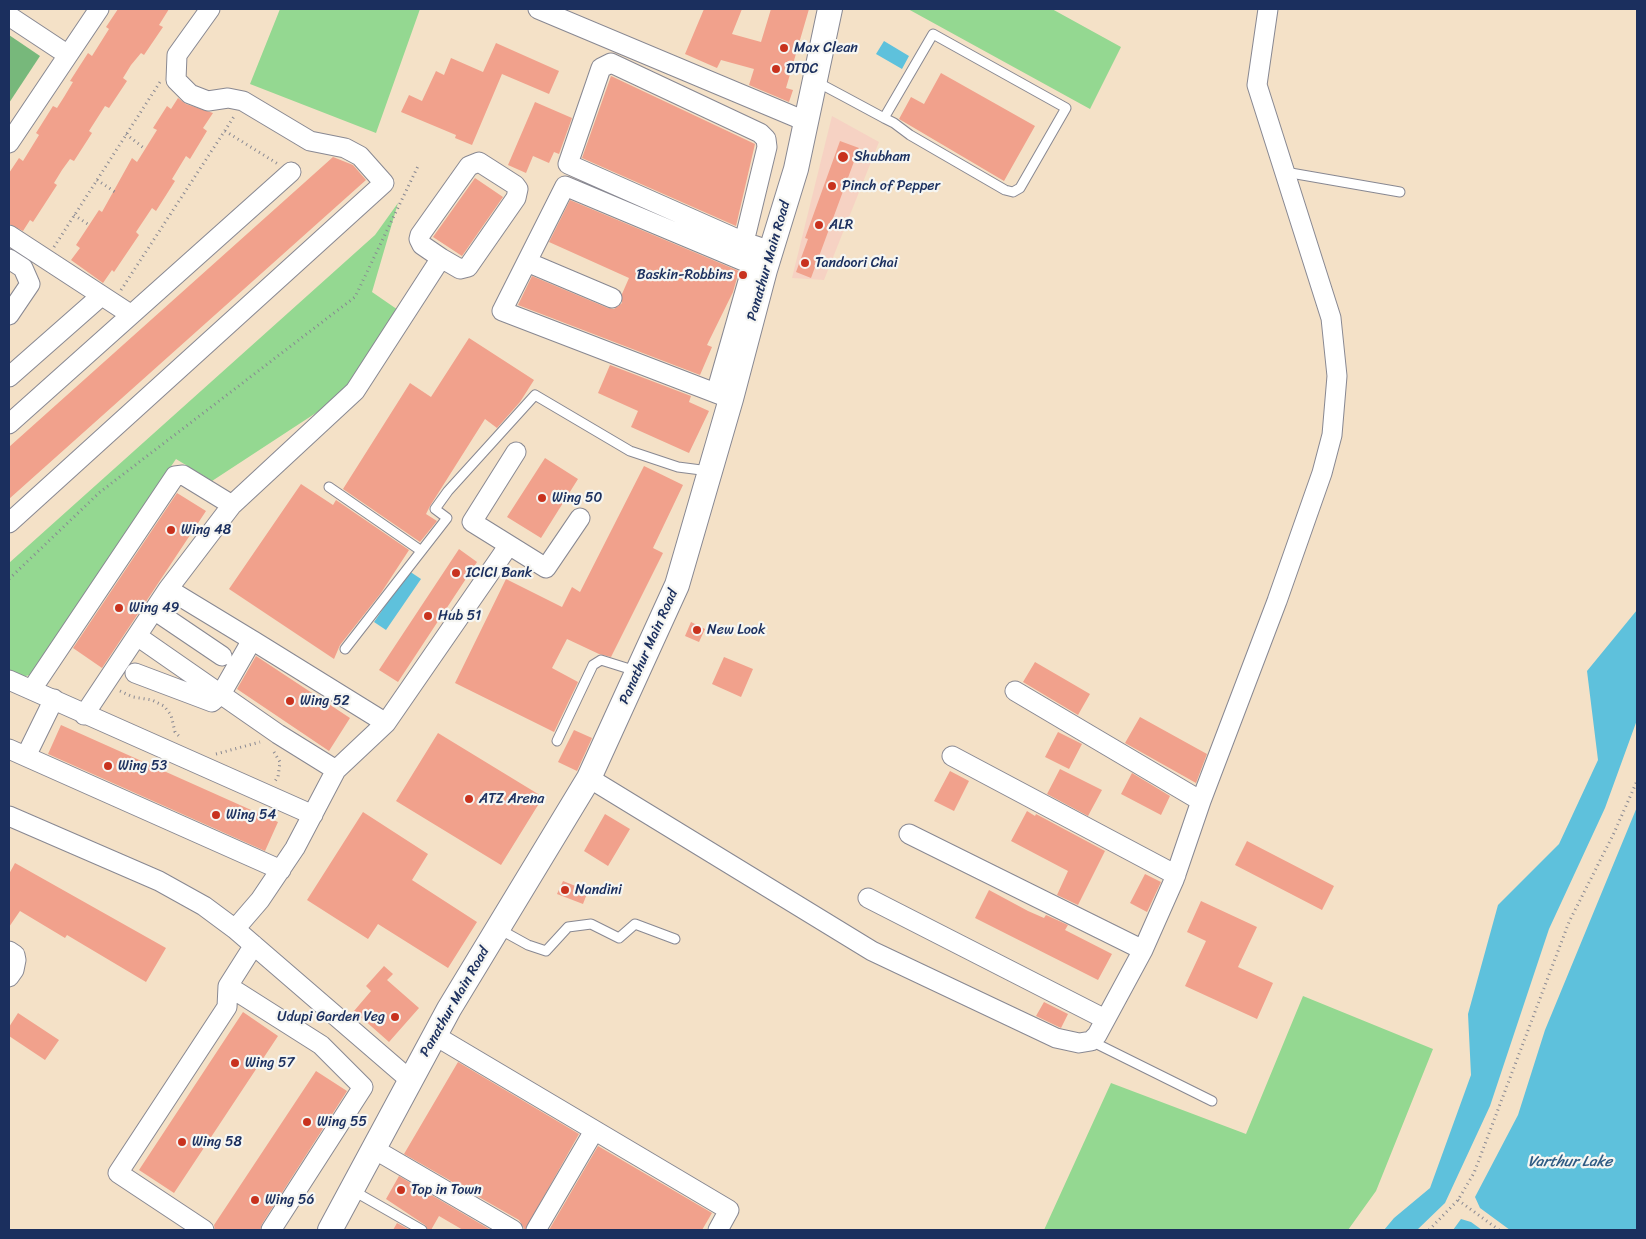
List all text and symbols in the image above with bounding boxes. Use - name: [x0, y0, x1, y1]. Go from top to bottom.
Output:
- place label: Max Clean: [794, 40, 858, 56]
- marker: Max Clean: [778, 42, 790, 54]
- place label: DTDC: [786, 61, 818, 77]
- marker: DTDC: [770, 63, 782, 75]
- place label: Shubham: [854, 149, 910, 165]
- marker: Shubham: [836, 150, 850, 164]
- place label: Pinch of Pepper: [842, 178, 940, 194]
- marker: Pinch of Pepper: [826, 180, 838, 192]
- street label: Panathur Main Road: [744, 199, 794, 323]
- place label: ALR: [829, 217, 853, 233]
- marker: ALR: [813, 219, 825, 231]
- place label: Tandoori Chai: [815, 255, 898, 271]
- marker: Tandoori Chai: [799, 257, 811, 269]
- place label: Baskin-Robbins: [637, 267, 733, 283]
- marker: Baskin-Robbins: [737, 269, 749, 281]
- place label: Wing 50: [552, 490, 602, 506]
- marker: Wing 50: [536, 492, 548, 504]
- place label: Wing 48: [181, 522, 231, 538]
- marker: Wing 48: [165, 524, 177, 536]
- place label: ICICI Bank: [466, 565, 532, 581]
- marker: ICICI Bank: [450, 567, 462, 579]
- street label: Panathur Main Road: [616, 587, 682, 707]
- place label: Wing 49: [129, 600, 179, 616]
- marker: Wing 49: [113, 602, 125, 614]
- place label: Hub 51: [438, 608, 481, 624]
- marker: Hub 51: [422, 610, 434, 622]
- place label: New Look: [707, 622, 765, 638]
- marker: New Look: [691, 624, 703, 636]
- place label: Wing 52: [300, 693, 350, 709]
- marker: Wing 52: [284, 695, 296, 707]
- place label: Wing 53: [118, 758, 167, 774]
- marker: Wing 53: [102, 760, 114, 772]
- place label: ATZ Arena: [479, 791, 544, 807]
- marker: ATZ Arena: [463, 793, 475, 805]
- place label: Wing 54: [226, 807, 276, 823]
- marker: Wing 54: [210, 809, 222, 821]
- place label: Nandini: [575, 882, 622, 898]
- marker: Nandini: [559, 884, 571, 896]
- street label: Panathur Main Road: [417, 944, 493, 1060]
- place label: Udupi Garden Veg: [277, 1009, 385, 1025]
- marker: Udupi Garden Veg: [389, 1011, 401, 1023]
- place label: Wing 57: [245, 1055, 294, 1071]
- marker: Wing 57: [229, 1057, 241, 1069]
- place label: Wing 55: [317, 1114, 367, 1130]
- marker: Wing 55: [301, 1116, 313, 1128]
- place label: Wing 58: [192, 1134, 242, 1150]
- marker: Wing 58: [176, 1136, 188, 1148]
- water label: Varthur Lake: [1528, 1153, 1612, 1171]
- place label: Top in Town: [411, 1182, 482, 1198]
- marker: Top in Town: [395, 1184, 407, 1196]
- place label: Wing 56: [265, 1192, 314, 1208]
- marker: Wing 56: [249, 1194, 261, 1206]

